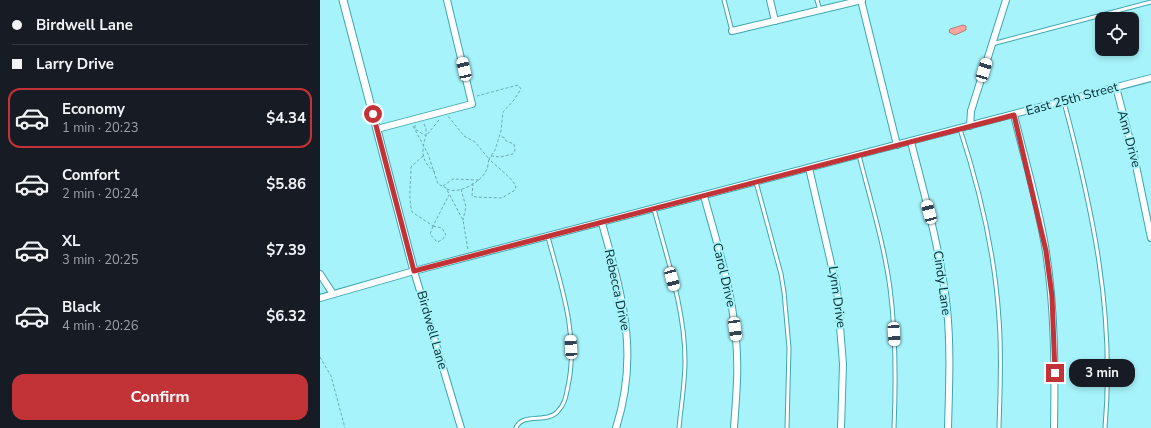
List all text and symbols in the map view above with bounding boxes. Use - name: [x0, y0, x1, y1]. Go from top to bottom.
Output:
- map controls: [1095, 12, 1139, 56]
- button: locate: [1095, 12, 1139, 56]
- text: Birdwell Lane: [36, 15, 133, 35]
- text: Larry Drive: [36, 54, 114, 74]
- car: [455, 56, 473, 82]
- car: [975, 57, 993, 83]
- street label: East 25th Street: [1024, 78, 1121, 120]
- text: Economy: [62, 99, 125, 119]
- icon: car: [14, 100, 50, 136]
- route start: [364, 105, 382, 123]
- text: $4.34: [266, 108, 306, 128]
- street label: Ann Drive: [1113, 108, 1145, 170]
- text: 1 min · 20:23: [62, 119, 138, 137]
- text: Comfort: [62, 165, 119, 185]
- icon: car: [14, 166, 50, 202]
- text: $5.86: [266, 174, 306, 194]
- text: 2 min · 20:24: [62, 185, 138, 203]
- car: [920, 199, 938, 225]
- text: XL: [62, 231, 81, 251]
- icon: car: [14, 232, 50, 268]
- text: $7.39: [266, 240, 306, 260]
- street label: Carol Drive: [708, 241, 740, 309]
- street label: Rebecca Drive: [600, 248, 634, 332]
- street label: Cindy Lane: [929, 250, 955, 317]
- text: 3 min · 20:25: [62, 251, 138, 269]
- street label: Lynn Drive: [824, 265, 850, 329]
- car: [663, 266, 681, 292]
- street label: Birdwell Lane: [412, 289, 452, 371]
- text: Black: [62, 297, 100, 317]
- icon: car: [14, 298, 50, 334]
- text: $6.32: [266, 306, 306, 326]
- car: [728, 316, 742, 342]
- text: 4 min · 20:26: [62, 317, 138, 335]
- car: [887, 322, 901, 346]
- car: [564, 335, 578, 359]
- callout: 3 min: [1069, 359, 1135, 387]
- route end: [1046, 364, 1064, 382]
- text: 3 min: [1085, 364, 1119, 382]
- button: Confirm: [12, 374, 308, 420]

